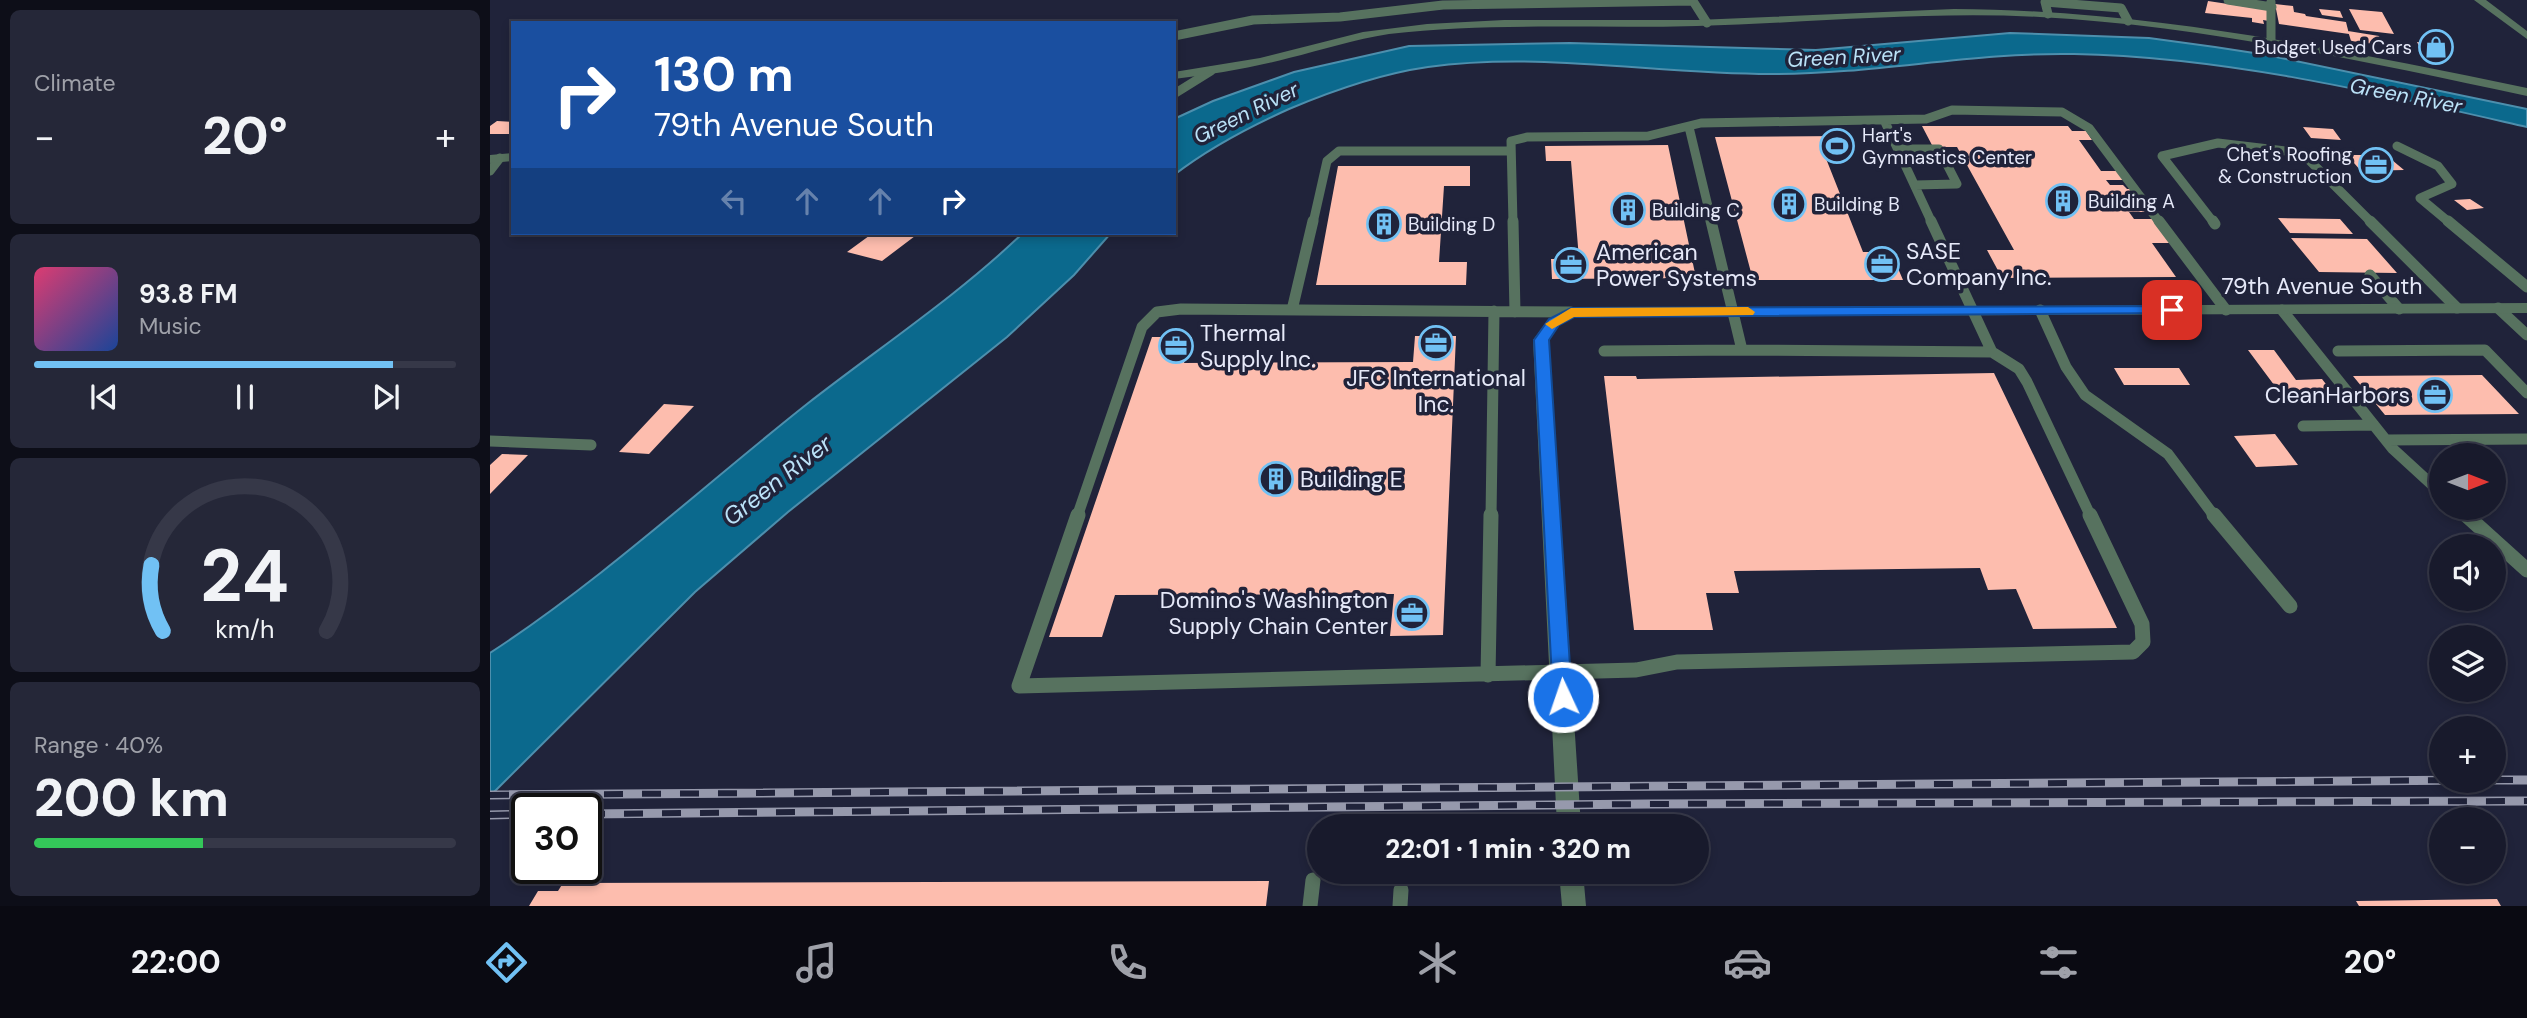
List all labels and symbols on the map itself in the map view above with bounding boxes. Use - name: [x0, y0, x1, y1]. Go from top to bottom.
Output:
- shop icon: Budget Used Cars: [2417, 28, 2455, 66]
- place label: Budget Used Cars: [2254, 35, 2412, 60]
- water label: Green River: [1786, 40, 1903, 74]
- water label: Green River: [2348, 71, 2466, 121]
- water label: Green River: [1189, 75, 1304, 151]
- place label: Hart's Gymnastics Center: [1862, 123, 2032, 170]
- sports icon: Hart's Gymnastics Center: [1818, 127, 1856, 165]
- place label: Chet's Roofing & Construction: [2218, 142, 2352, 189]
- office icon: Chet's Roofing & Construction: [2357, 146, 2395, 184]
- building icon: Building A: [2044, 182, 2082, 220]
- building icon: Building B: [1770, 185, 1808, 223]
- place label: Building A: [2088, 189, 2175, 214]
- building icon: Building C: [1609, 191, 1647, 229]
- place label: Building B: [1814, 192, 1900, 217]
- place label: Building C: [1652, 198, 1740, 223]
- building icon: Building D: [1365, 205, 1403, 243]
- place label: Building D: [1408, 212, 1495, 237]
- place label: SASE Company Inc.: [1906, 236, 2052, 292]
- place label: American Power Systems: [1596, 237, 1757, 293]
- office icon: SASE Company Inc.: [1863, 245, 1901, 283]
- office icon: American Power Systems: [1552, 246, 1590, 284]
- street label: 79th Avenue South: [2221, 271, 2423, 301]
- pin: [2142, 280, 2202, 340]
- place label: Thermal Supply Inc.: [1200, 318, 1316, 374]
- office icon: JFC International Inc.: [1417, 324, 1455, 362]
- office icon: Thermal Supply Inc.: [1157, 327, 1195, 365]
- place label: JFC International Inc.: [1346, 363, 1526, 419]
- office icon: CleanHarbors: [2416, 376, 2454, 414]
- place label: CleanHarbors: [2265, 380, 2410, 410]
- water label: Green River: [716, 427, 839, 532]
- north arrow: [2429, 443, 2506, 520]
- building icon: Building E: [1257, 460, 1295, 498]
- place label: Building E: [1300, 464, 1403, 494]
- place label: Domino's Washington Supply Chain Center: [1160, 585, 1388, 641]
- office icon: Domino's Washington Supply Chain Center: [1393, 594, 1431, 632]
- position arrow: [1526, 660, 1600, 734]
- speed limit sign: 30: [511, 793, 602, 884]

